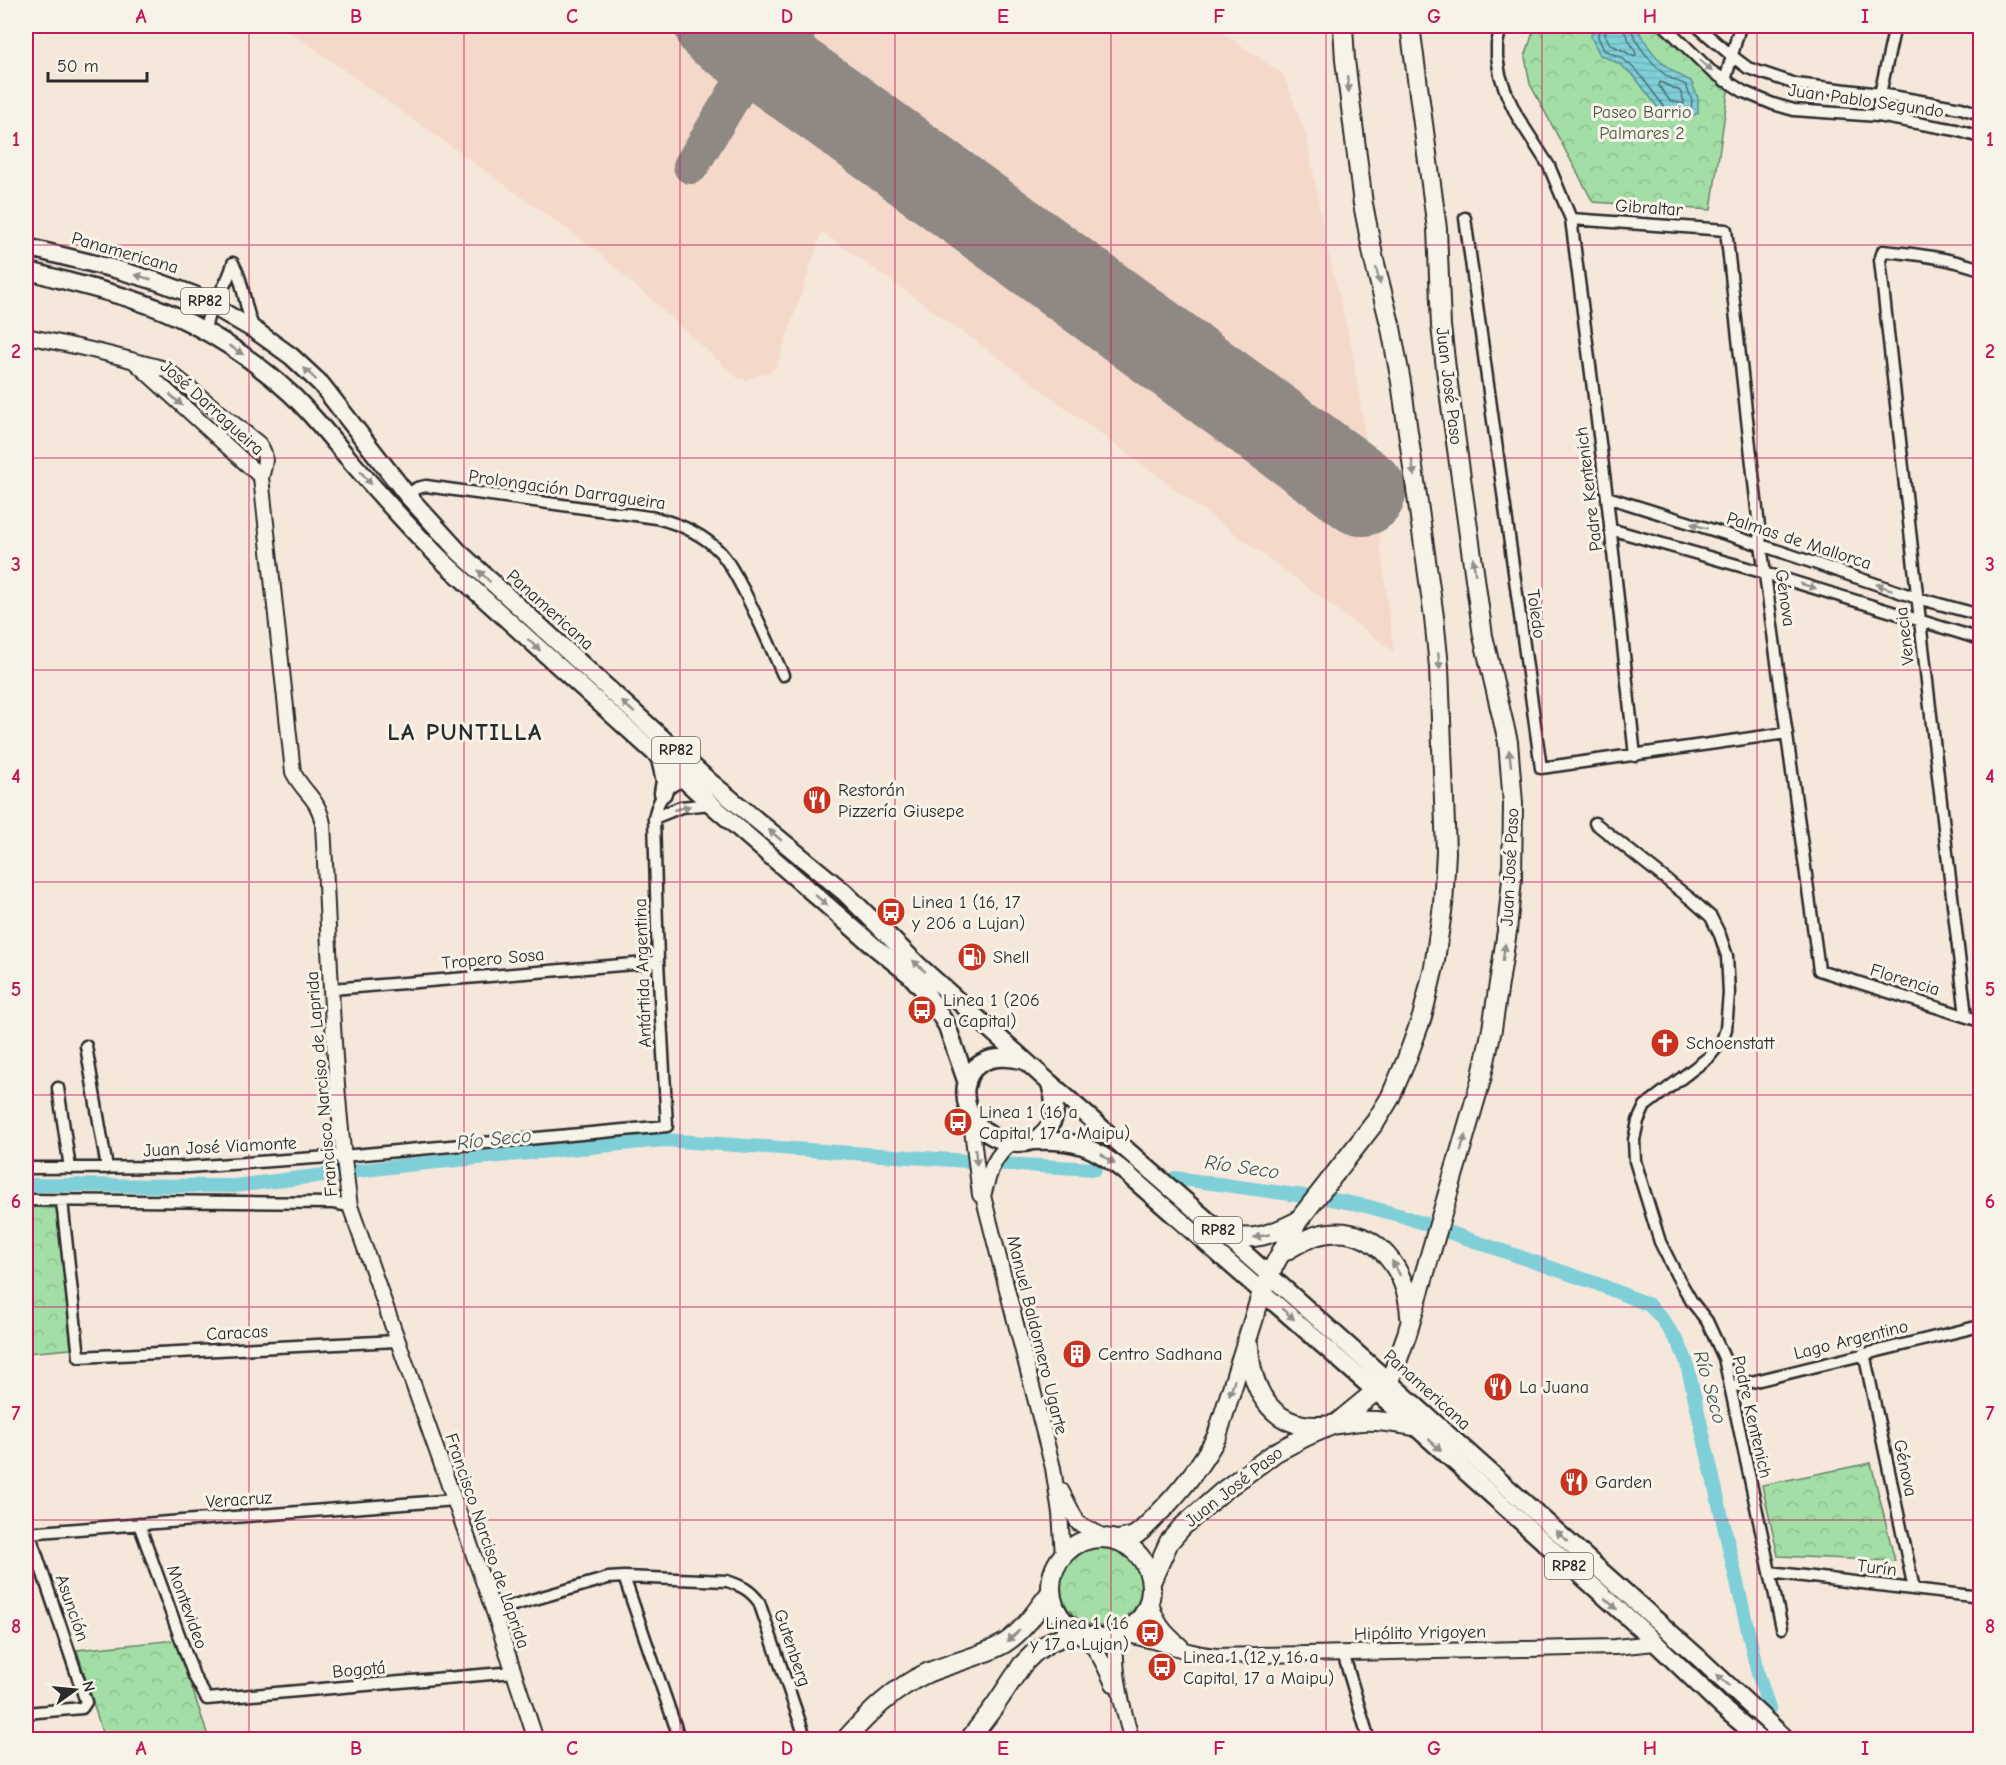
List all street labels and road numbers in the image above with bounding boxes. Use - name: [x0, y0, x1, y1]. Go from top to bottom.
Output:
- street label: Juan Pablo Segundo: [1787, 80, 1945, 122]
- street label: Gibraltar: [1614, 195, 1684, 221]
- street label: Panamericana: [69, 228, 181, 278]
- road number: RP82: [181, 288, 229, 314]
- street label: Juan José Paso: [1431, 326, 1467, 446]
- street label: José Darragueira: [156, 356, 268, 460]
- street label: Padre Kentenich: [1571, 426, 1607, 552]
- street label: Prolongación Darragueira: [467, 466, 667, 514]
- street label: Palmas de Mallorca: [1724, 508, 1874, 574]
- street label: Panamericana: [502, 565, 598, 655]
- street label: Génova: [1771, 568, 1799, 628]
- street label: Toledo: [1522, 588, 1550, 640]
- street label: Venecia: [1891, 606, 1919, 666]
- road number: RP82: [652, 737, 700, 763]
- street label: Juan José Paso: [1496, 807, 1524, 927]
- street label: Antártida Argentina: [630, 898, 656, 1048]
- street label: Tropero Sosa: [441, 944, 545, 974]
- street label: Florencia: [1868, 959, 1942, 1001]
- street label: Francisco Narciso de Laprida: [302, 970, 342, 1198]
- street label: Juan José Viamonte: [143, 1132, 297, 1162]
- road number: RP82: [1194, 1217, 1242, 1243]
- street label: Manuel Baldomero Ugarte: [1002, 1233, 1072, 1437]
- street label: Lago Argentino: [1792, 1316, 1910, 1364]
- street label: Caracas: [206, 1321, 268, 1345]
- street label: Panamericana: [1379, 1345, 1475, 1435]
- street label: Padre Kentenich: [1728, 1354, 1776, 1480]
- street label: Francisco Narciso de Laprida: [440, 1431, 534, 1651]
- street label: Génova: [1889, 1438, 1921, 1498]
- street label: Juan José Paso: [1181, 1442, 1287, 1532]
- street label: Veracruz: [205, 1487, 273, 1513]
- road number: RP82: [1545, 1553, 1593, 1579]
- street label: Turín: [1856, 1555, 1898, 1581]
- street label: Montevideo: [162, 1562, 212, 1652]
- street label: Asunción: [51, 1572, 93, 1644]
- street label: Gutenberg: [769, 1607, 815, 1689]
- street label: Hipólito Yrigoyen: [1354, 1621, 1486, 1645]
- street label: Bogotá: [331, 1657, 387, 1683]

